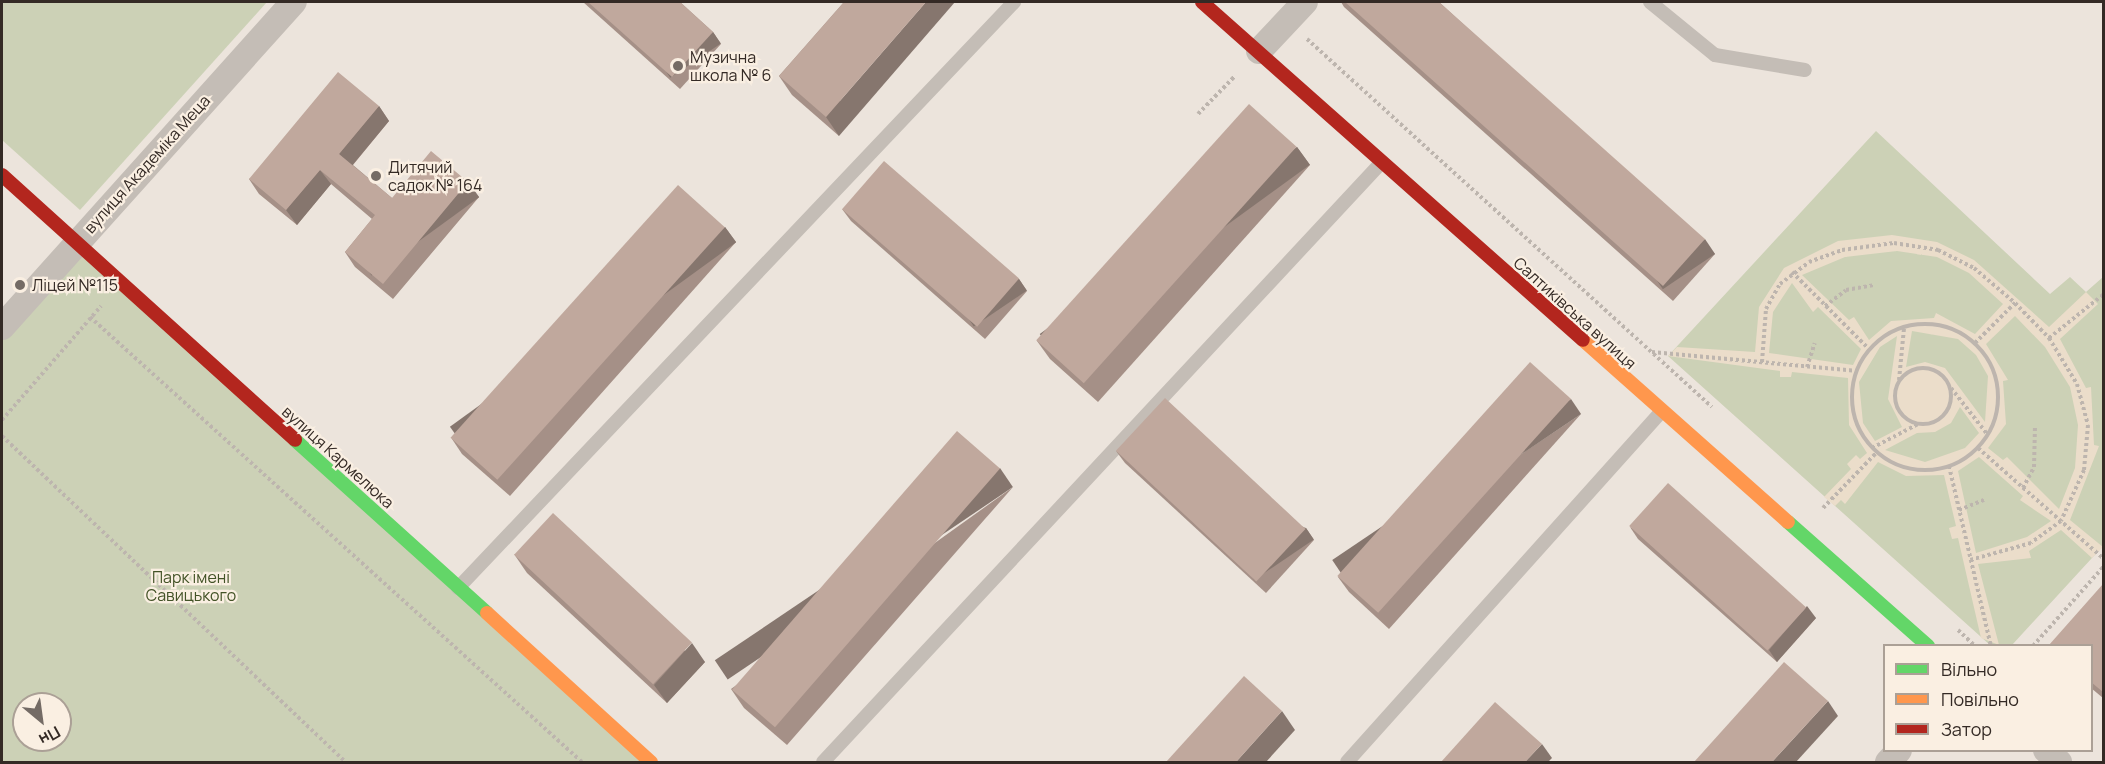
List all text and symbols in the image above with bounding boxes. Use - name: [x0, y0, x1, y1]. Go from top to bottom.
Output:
- place label: Музична школа № 6: [690, 47, 772, 85]
- marker: Музична школа № 6: [671, 59, 685, 73]
- street label: вулиця Академіка Меца: [80, 91, 214, 237]
- place label: Дитячий садок № 164: [388, 157, 482, 195]
- marker: Дитячий садок № 164: [369, 169, 383, 183]
- street label: Салтиківська вулиця: [1510, 253, 1640, 373]
- place label: Ліцей №115: [32, 275, 118, 295]
- marker: Ліцей №115: [13, 278, 27, 292]
- street label: вулиця Кармелюка: [278, 402, 398, 512]
- park label: Парк імені Савицького: [146, 567, 236, 605]
- legend: [1883, 644, 2093, 752]
- text: Вільно: [1941, 657, 1997, 681]
- text: Повільно: [1941, 687, 2019, 711]
- north arrow: [12, 692, 72, 752]
- text: Затор: [1941, 717, 1992, 741]
- text: Пн: [35, 721, 65, 751]

